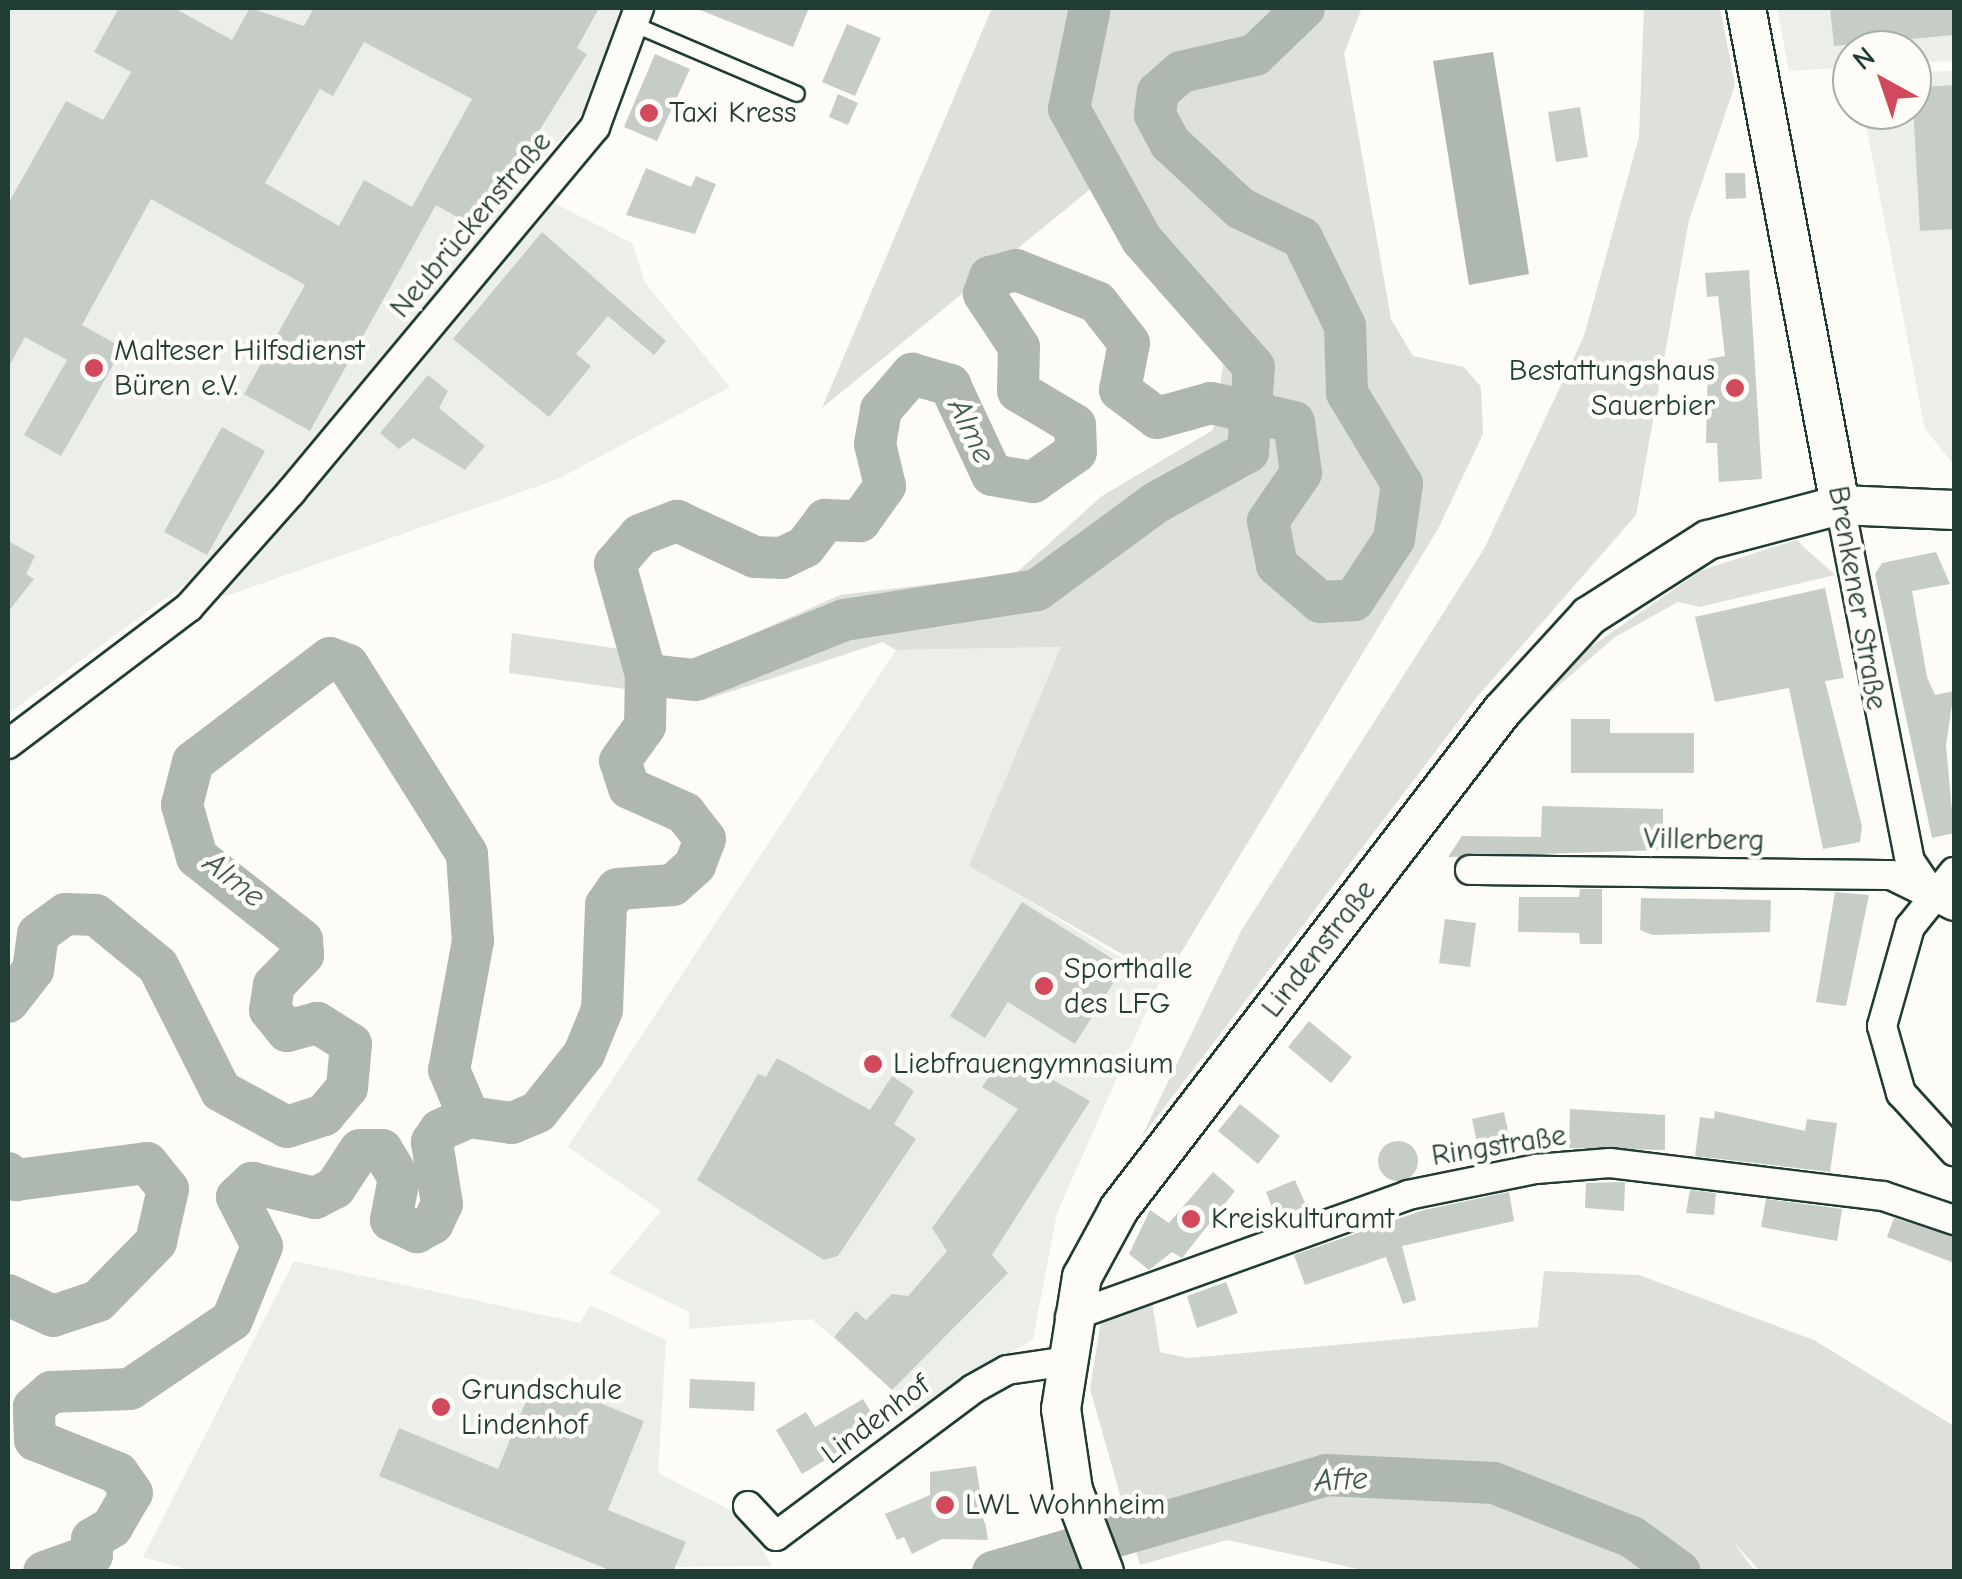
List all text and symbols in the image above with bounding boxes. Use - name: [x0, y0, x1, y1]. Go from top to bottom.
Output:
- north arrow: [1832, 30, 1932, 130]
- text: N: [1847, 40, 1881, 77]
- place label: Taxi Kress: [669, 95, 796, 131]
- marker: Taxi Kress: [638, 102, 660, 124]
- street label: Neubrückenstraße: [383, 125, 559, 325]
- place label: Malteser Hilfsdienst Büren e.V.: [114, 333, 364, 404]
- place label: Bestattungshaus Sauerbier: [1509, 353, 1715, 424]
- marker: Malteser Hilfsdienst Büren e.V.: [83, 357, 105, 379]
- marker: Bestattungshaus Sauerbier: [1724, 377, 1746, 399]
- water label: Alme: [939, 392, 1003, 470]
- street label: Brenkener Straße: [1820, 483, 1894, 713]
- street label: Villerberg: [1643, 821, 1765, 859]
- water label: Alme: [195, 844, 273, 916]
- street label: Lindenstraße: [1254, 873, 1384, 1025]
- place label: Sporthalle des LFG: [1064, 951, 1193, 1022]
- marker: Sporthalle des LFG: [1033, 975, 1055, 997]
- place label: Liebfrauengymnasium: [893, 1046, 1174, 1082]
- marker: Liebfrauengymnasium: [862, 1053, 884, 1075]
- street label: Ringstraße: [1429, 1118, 1569, 1174]
- place label: Kreiskulturamt: [1211, 1201, 1394, 1237]
- marker: Kreiskulturamt: [1180, 1208, 1202, 1230]
- street label: Lindenhof: [815, 1368, 937, 1472]
- place label: Grundschule Lindenhof: [461, 1372, 622, 1442]
- marker: Grundschule Lindenhof: [430, 1396, 452, 1418]
- water label: Afte: [1313, 1459, 1369, 1501]
- place label: LWL Wohnheim: [965, 1487, 1165, 1523]
- marker: LWL Wohnheim: [934, 1494, 956, 1516]

